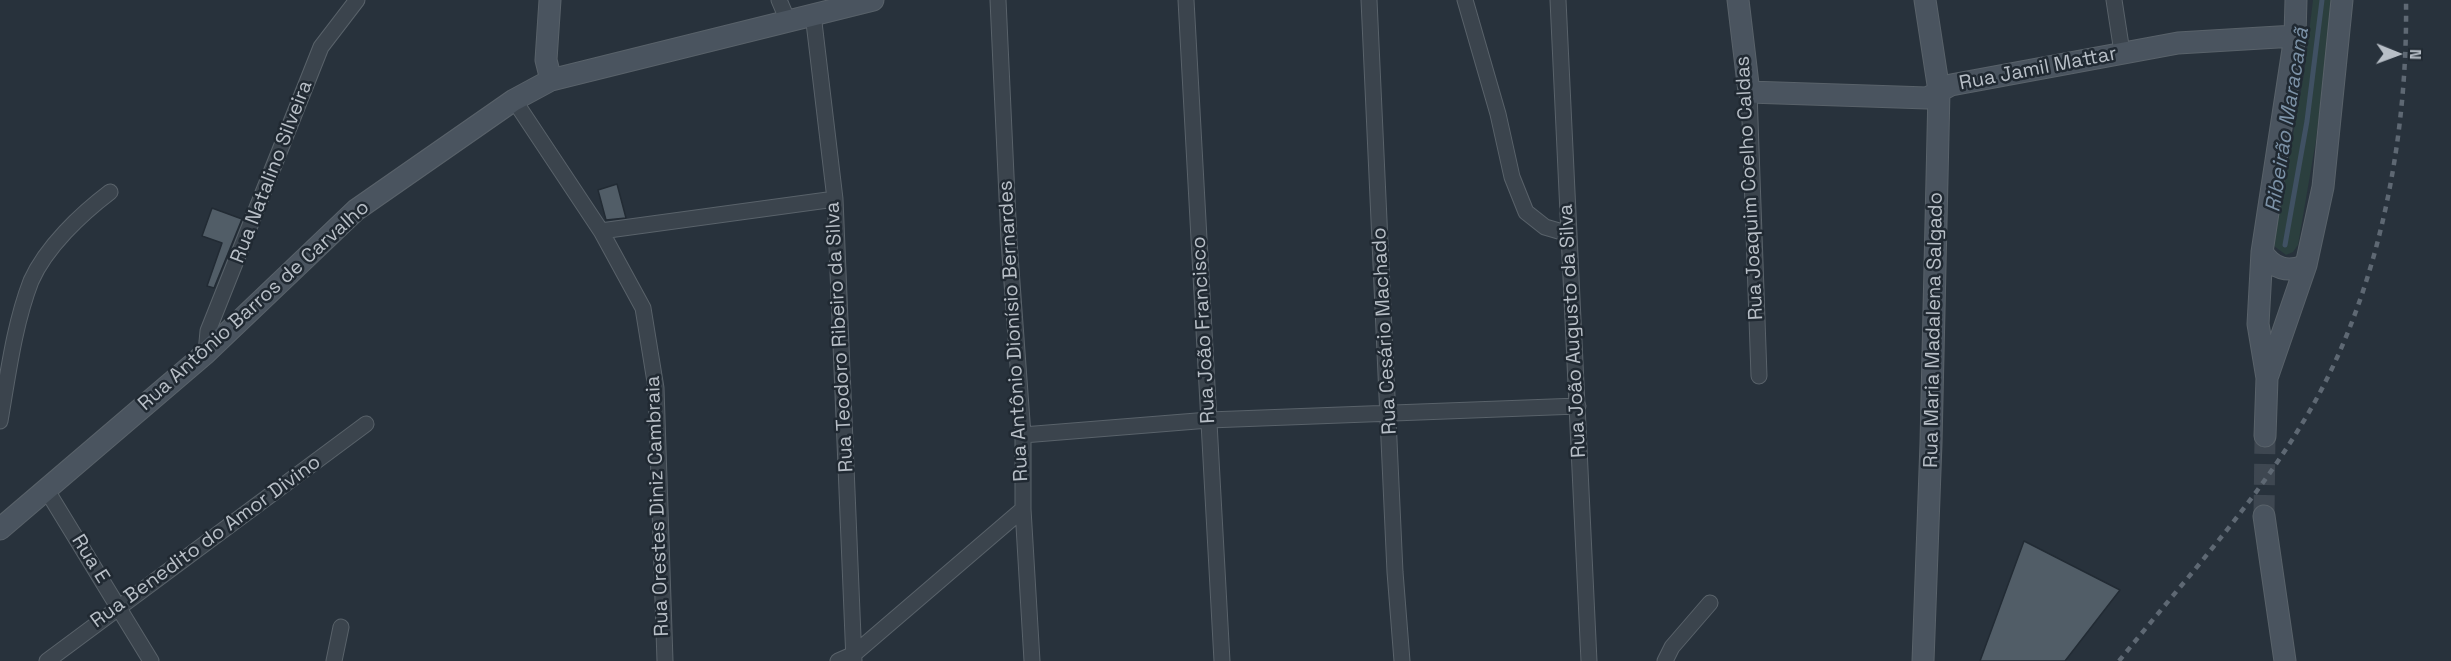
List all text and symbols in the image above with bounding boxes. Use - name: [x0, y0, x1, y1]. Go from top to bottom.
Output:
- north arrow: [2367, 24, 2427, 84]
- water label: Ribeirão Maracanã: [2261, 26, 2315, 214]
- street label: Rua Jamil Mattar: [1957, 42, 2119, 96]
- text: N: [2405, 49, 2426, 60]
- street label: Rua Joaquim Coelho Caldas: [1731, 55, 1769, 321]
- street label: Rua Natalino Silveira: [226, 77, 318, 267]
- street label: Rua Antônio Dionísio Bernardes: [994, 180, 1034, 482]
- street label: Rua Maria Madalena Salgado: [1920, 192, 1948, 468]
- street label: Rua Antônio Barros de Carvalho: [134, 196, 374, 416]
- street label: Rua Teodoro Ribeiro da Silva: [821, 201, 859, 473]
- street label: Rua João Augusto da Silva: [1554, 204, 1592, 458]
- street label: Rua Cesário Machado: [1368, 227, 1402, 435]
- street label: Rua João Francisco: [1187, 236, 1221, 424]
- street label: Rua Orestes Diniz Cambraia: [641, 375, 675, 637]
- street label: Rua Benedito do Amor Divino: [86, 450, 326, 634]
- street label: Rua E: [66, 530, 114, 588]

